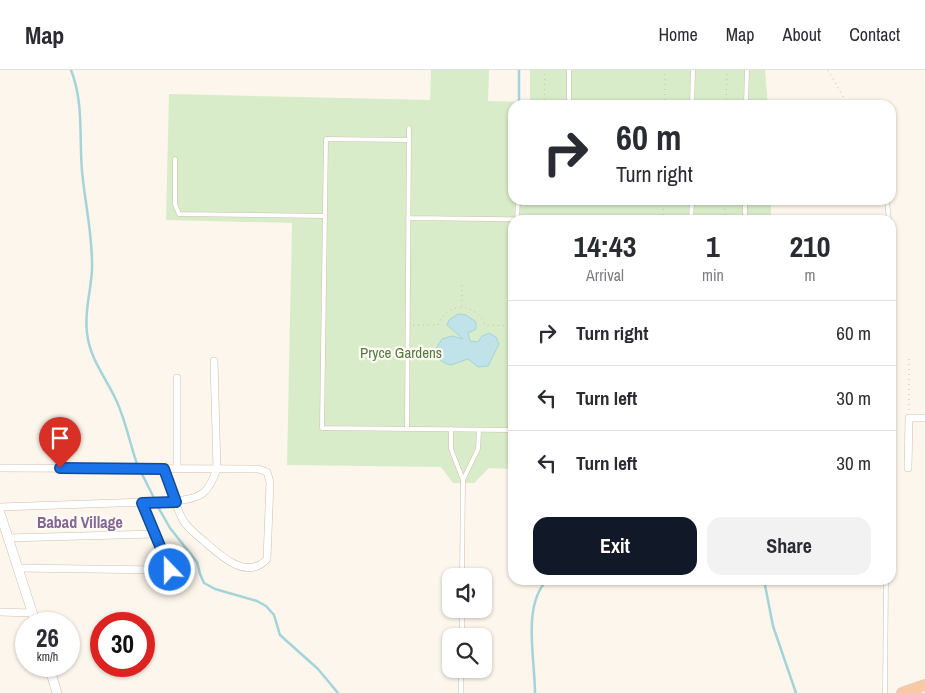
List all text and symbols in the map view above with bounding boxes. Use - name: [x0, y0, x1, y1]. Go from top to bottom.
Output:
- text: Map: [25, 19, 64, 51]
- text: Home: [658, 22, 698, 47]
- text: Map: [726, 22, 755, 47]
- text: About: [783, 22, 821, 47]
- text: Contact: [849, 22, 900, 47]
- text: 60 m: [616, 114, 681, 161]
- icon: right: [533, 120, 598, 185]
- text: Turn right: [616, 159, 693, 189]
- text: 14:43: [574, 226, 636, 266]
- text: 1: [706, 226, 720, 266]
- text: 210: [789, 226, 830, 266]
- text: Arrival: [586, 264, 624, 286]
- text: min: [702, 264, 724, 286]
- text: m: [804, 264, 815, 286]
- icon: right: [533, 319, 561, 347]
- text: Turn right: [576, 320, 648, 346]
- text: 60 m: [836, 320, 871, 346]
- park label: Pryce Gardens: [360, 342, 442, 363]
- icon: left: [533, 384, 561, 412]
- text: Turn left: [576, 385, 637, 411]
- text: 30 m: [836, 385, 871, 411]
- pin: [39, 417, 81, 468]
- icon: arrive: [46, 424, 74, 452]
- icon: left: [533, 449, 561, 477]
- text: Turn left: [576, 450, 637, 476]
- text: 30 m: [836, 450, 871, 476]
- district label: Babad Village: [37, 511, 123, 533]
- button: Exit: [533, 517, 697, 575]
- button: Share: [707, 517, 871, 575]
- position arrow: [143, 543, 195, 595]
- map controls: [442, 568, 492, 678]
- button: sound: [442, 568, 492, 618]
- speed limit sign: 30: [90, 612, 155, 677]
- text: 26: [36, 621, 59, 655]
- button: search: [442, 628, 492, 678]
- text: km/h: [37, 649, 58, 665]

